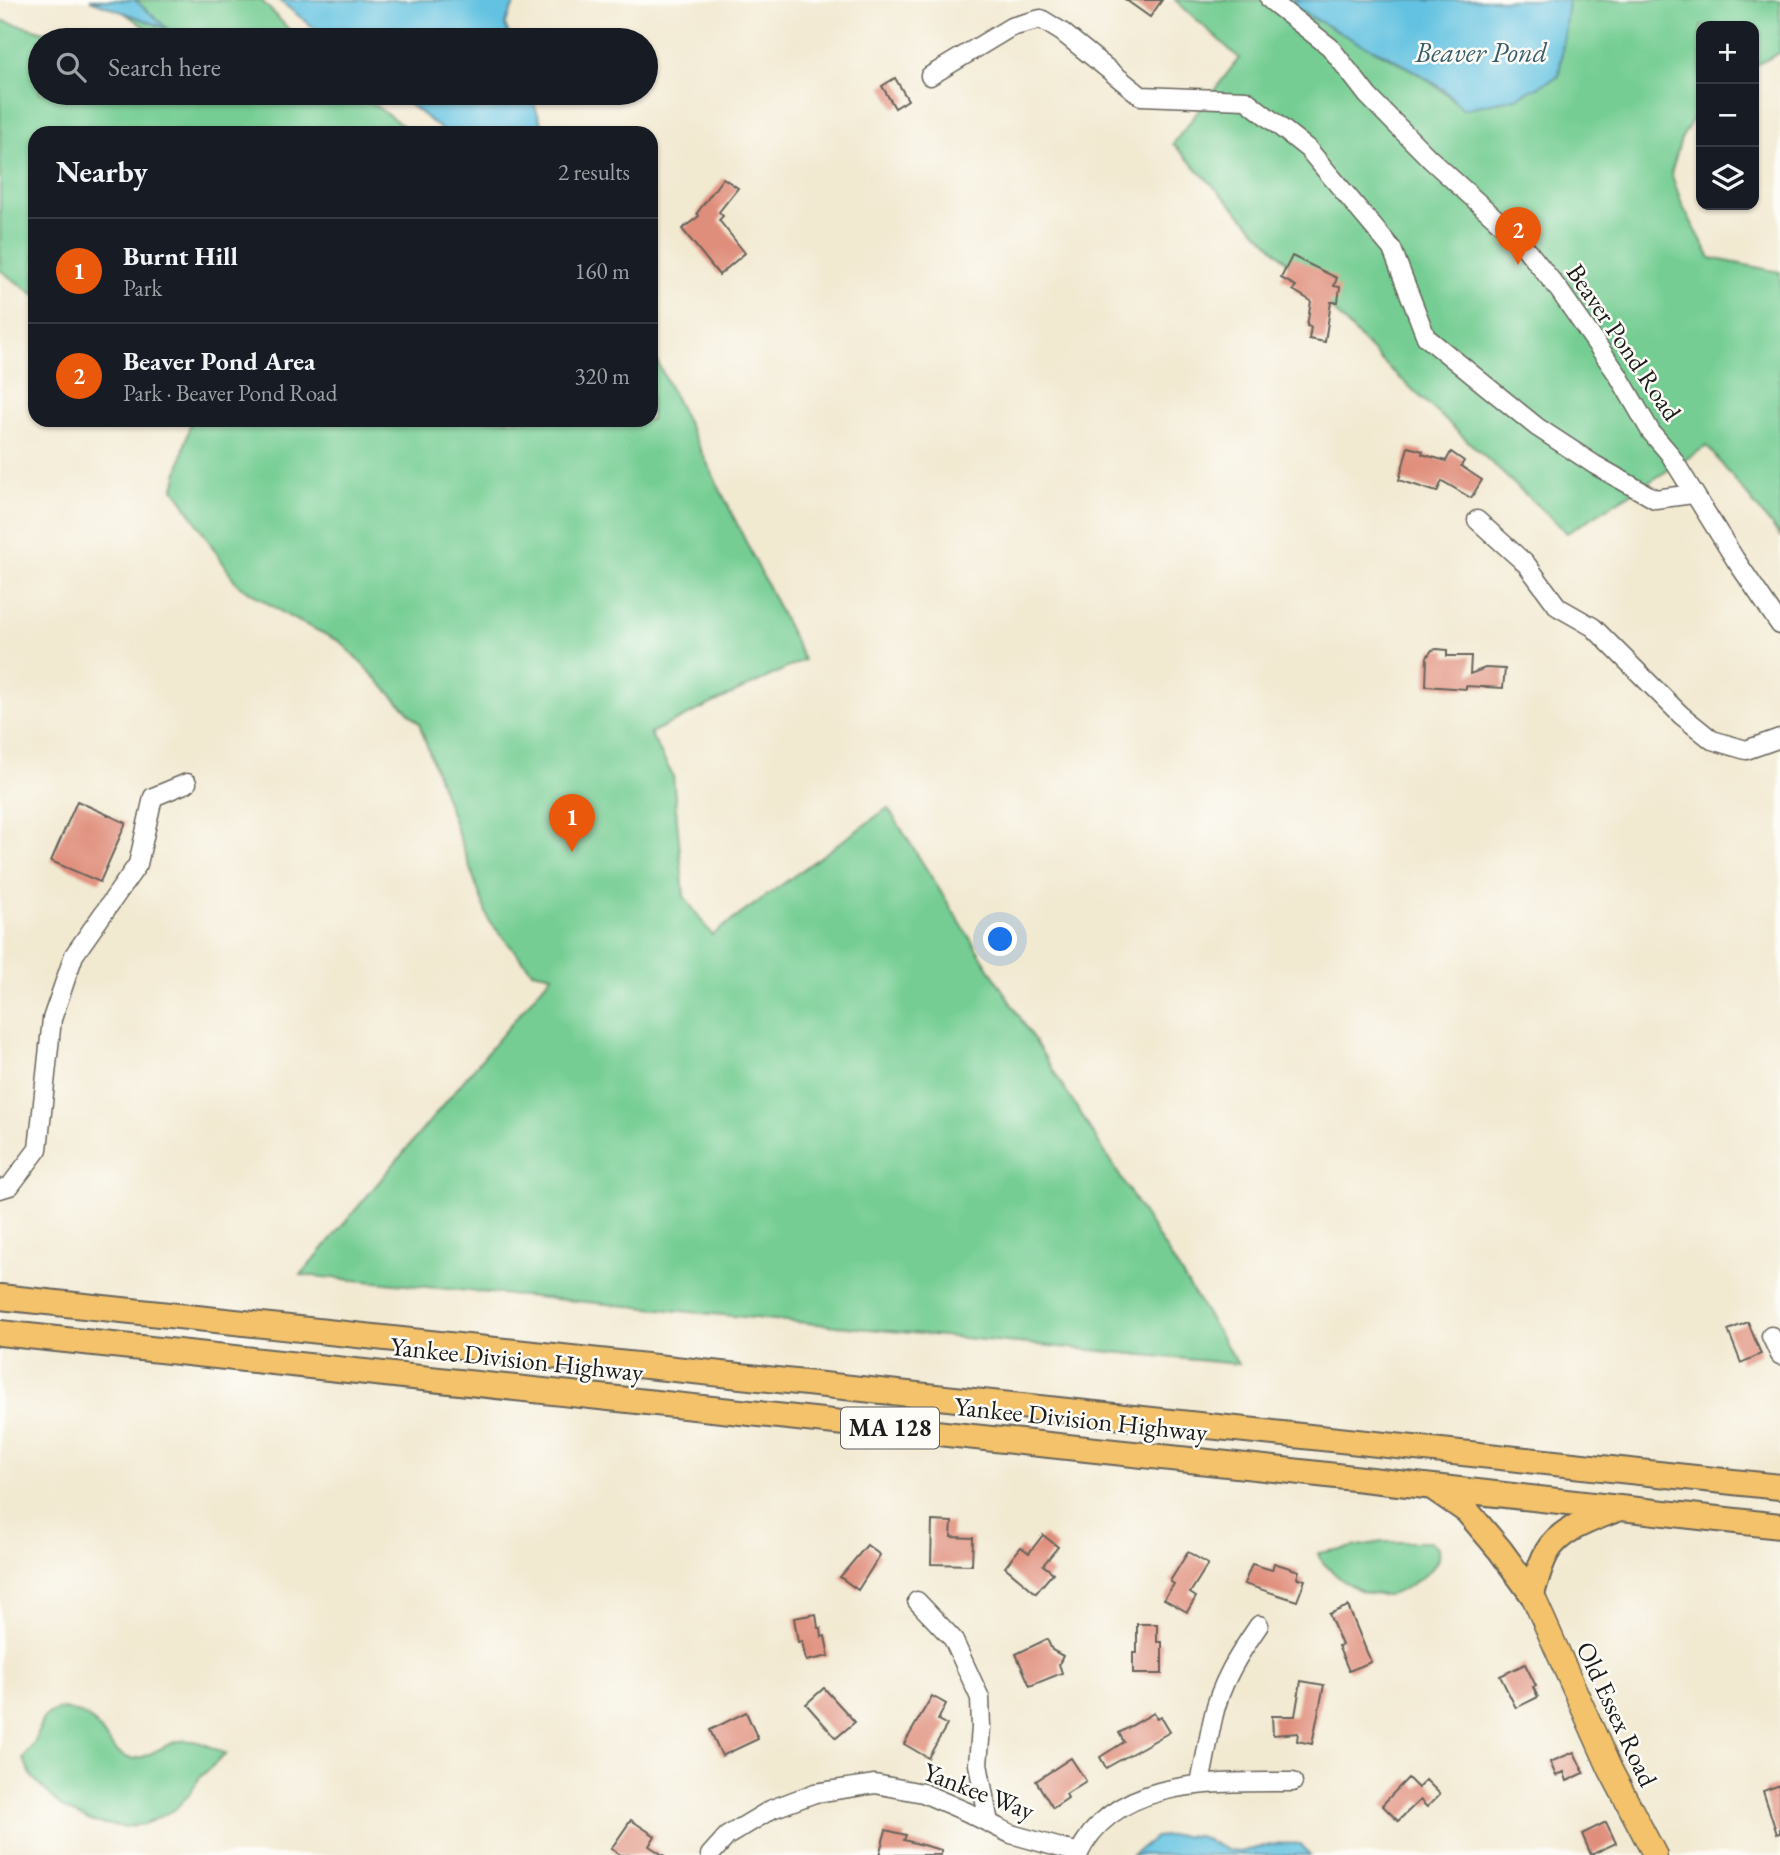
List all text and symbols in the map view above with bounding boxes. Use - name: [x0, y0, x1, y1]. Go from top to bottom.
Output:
- map controls: [1696, 21, 1759, 210]
- button: +: [1696, 21, 1759, 84]
- search box: [28, 28, 658, 105]
- water label: Beaver Pond: [1414, 34, 1548, 70]
- icon: search: [52, 48, 90, 86]
- text: Search here: [108, 50, 221, 84]
- button: −: [1696, 84, 1759, 147]
- button: layers: [1696, 147, 1759, 210]
- text: Nearby: [56, 152, 148, 191]
- text: 2 results: [558, 157, 630, 187]
- pin: 2: [1495, 207, 1541, 265]
- text: Burnt Hill: [123, 239, 238, 273]
- text: 1: [73, 256, 85, 286]
- text: 160 m: [574, 256, 630, 286]
- street label: Beaver Pond Road: [1559, 257, 1690, 428]
- text: Park: [123, 273, 162, 303]
- text: Beaver Pond Area: [123, 344, 316, 378]
- text: 2: [73, 361, 85, 391]
- text: 320 m: [574, 361, 630, 391]
- text: Park · Beaver Pond Road: [123, 378, 337, 408]
- pin: 1: [549, 794, 595, 852]
- your location: [983, 922, 1017, 956]
- street label: Yankee Division Highway: [389, 1329, 646, 1389]
- street label: Yankee Division Highway: [953, 1389, 1210, 1449]
- road number: MA 128: [841, 1408, 939, 1448]
- street label: Old Essex Road: [1569, 1636, 1666, 1793]
- street label: Yankee Way: [918, 1754, 1040, 1828]

